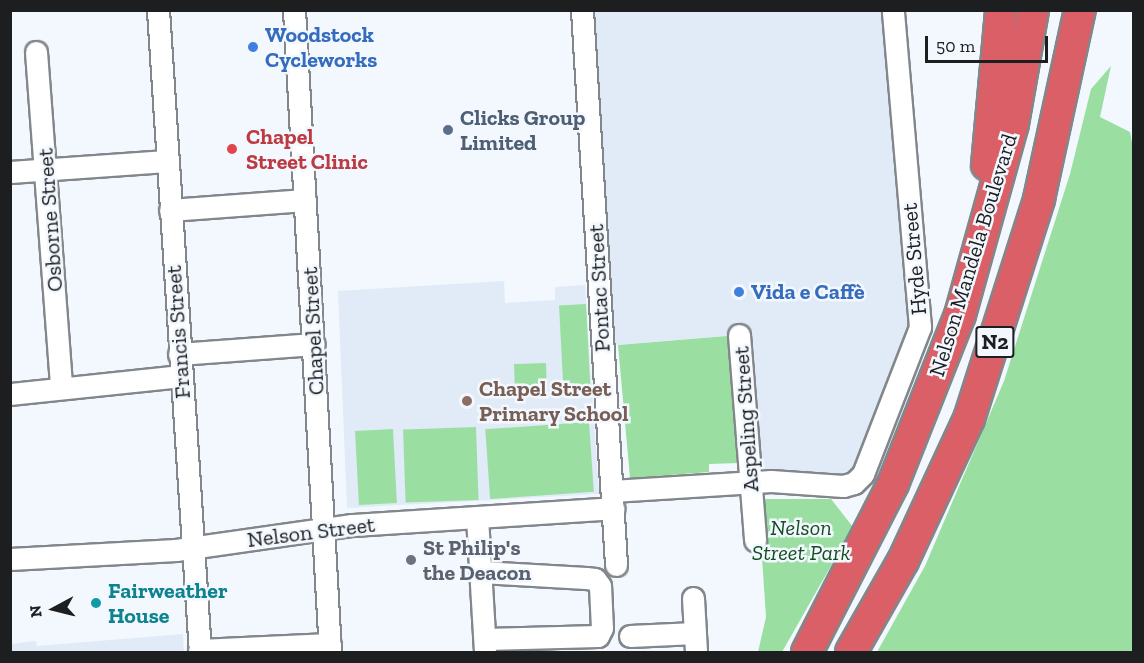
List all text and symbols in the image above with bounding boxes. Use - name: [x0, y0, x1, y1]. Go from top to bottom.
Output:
- place label: Woodstock Cycleworks: [265, 21, 377, 72]
- scale bar: [928, 24, 1051, 62]
- text: 50 m: [936, 35, 975, 57]
- marker: Woodstock Cycleworks: [246, 40, 260, 54]
- place label: Clicks Group Limited: [460, 104, 585, 156]
- place label: Chapel Street Clinic: [246, 123, 368, 174]
- marker: Clicks Group Limited: [441, 123, 455, 137]
- street label: Nelson Mandela Boulevard: [923, 130, 1023, 380]
- marker: Chapel Street Clinic: [223, 140, 241, 158]
- street label: Osborne Street: [32, 147, 68, 293]
- street label: Hyde Street: [896, 202, 932, 316]
- street label: Pontac Street: [582, 223, 616, 353]
- street label: Francis Street: [160, 264, 196, 400]
- street label: Chapel Street: [296, 266, 330, 396]
- place label: Vida e Caffè: [751, 279, 865, 305]
- marker: Vida e Caffè: [732, 285, 746, 299]
- road number: N2: [974, 324, 1016, 360]
- street label: Aspeling Street: [728, 345, 764, 493]
- place label: Chapel Street Primary School: [479, 375, 629, 427]
- marker: Chapel Street Primary School: [460, 394, 474, 408]
- street label: Nelson Street: [246, 511, 376, 553]
- park label: Nelson Street Park: [752, 514, 850, 566]
- place label: St Philip's the Deacon: [423, 534, 531, 586]
- marker: St Philip's the Deacon: [404, 553, 418, 567]
- place label: Fairweather House: [108, 577, 228, 628]
- north arrow: [24, 579, 84, 639]
- marker: Fairweather House: [89, 596, 103, 610]
- text: N: [25, 604, 46, 618]

